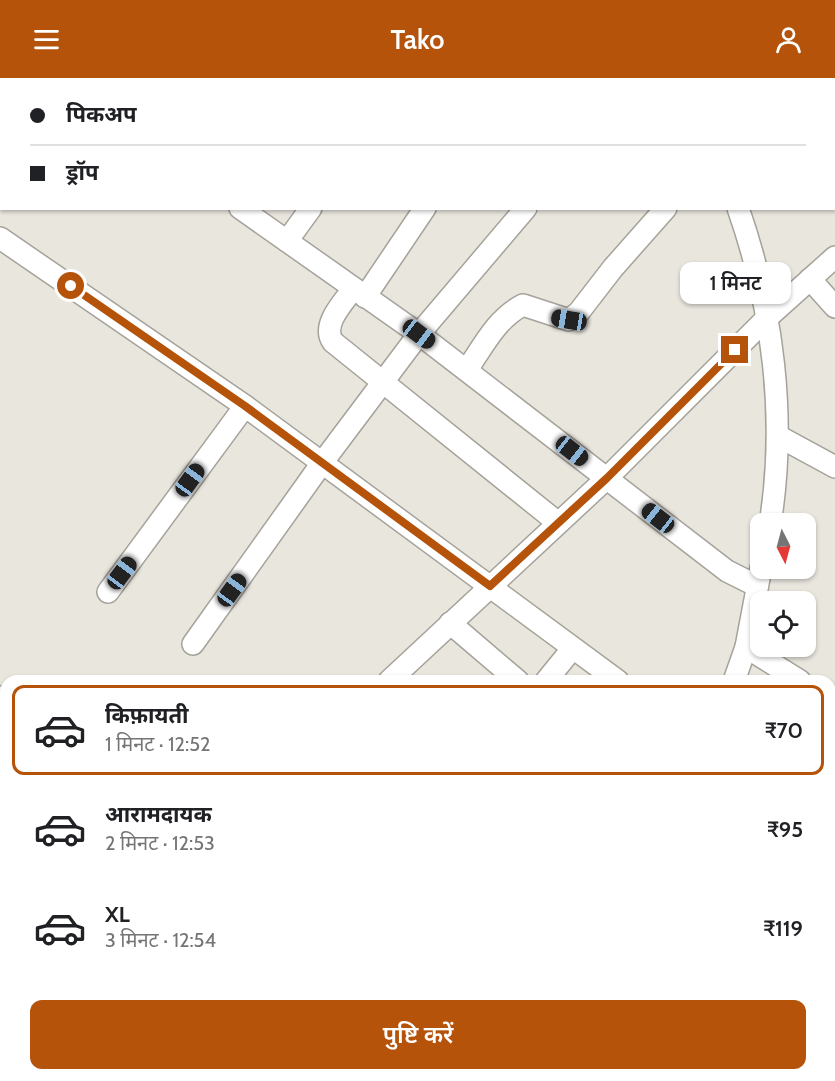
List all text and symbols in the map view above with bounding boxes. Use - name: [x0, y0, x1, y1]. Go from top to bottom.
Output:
- icon: menu: [30, 23, 63, 56]
- text: Tako: [391, 23, 444, 56]
- icon: person: [772, 23, 805, 56]
- text: पिकअप: [66, 101, 137, 128]
- text: ड्रॉप: [66, 159, 99, 186]
- callout: 1 मिनट: [680, 263, 790, 305]
- text: 1 मिनट: [709, 271, 762, 295]
- route start: [57, 272, 84, 299]
- car: [550, 308, 588, 332]
- car: [399, 316, 439, 352]
- route end: [721, 336, 748, 363]
- car: [552, 433, 592, 469]
- car: [172, 460, 208, 500]
- car: [638, 500, 678, 536]
- north arrow: [750, 513, 816, 579]
- map controls: [750, 513, 816, 657]
- car: [104, 553, 140, 593]
- car: [214, 570, 250, 610]
- button: locate: [750, 591, 816, 657]
- text: किफ़ायती: [105, 702, 189, 729]
- icon: car: [33, 703, 87, 757]
- text: ₹70: [765, 717, 803, 744]
- text: 1 मिनट · 12:52: [105, 732, 211, 756]
- text: आरामदायक: [105, 801, 212, 828]
- icon: car: [33, 802, 87, 856]
- text: ₹95: [767, 816, 803, 843]
- text: 2 मिनट · 12:53: [105, 831, 215, 855]
- icon: car: [33, 901, 87, 955]
- text: XL: [105, 901, 130, 928]
- text: ₹119: [763, 915, 803, 942]
- text: 3 मिनट · 12:54: [105, 928, 216, 952]
- button: पुष्टि करें: [30, 1000, 806, 1069]

